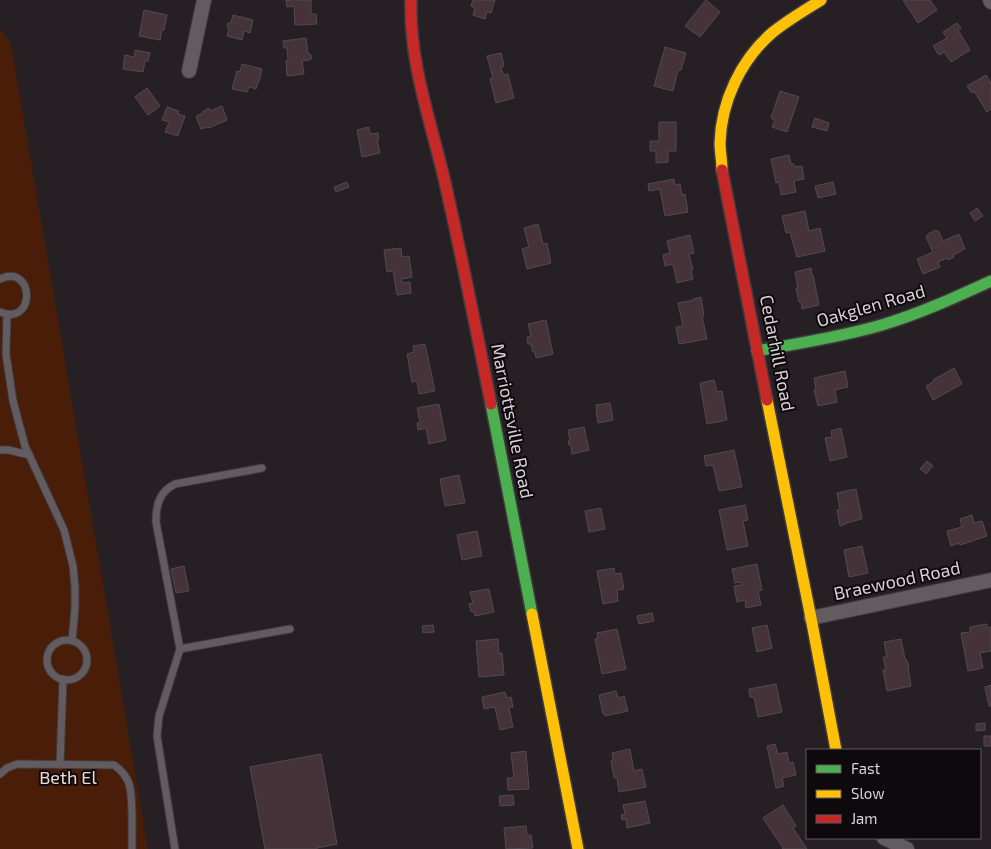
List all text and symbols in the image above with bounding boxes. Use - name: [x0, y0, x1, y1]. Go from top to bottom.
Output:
- street label: Oakglen Road: [814, 279, 928, 331]
- street label: Cedarhill Road: [756, 293, 800, 413]
- street label: Marriottsville Road: [487, 341, 539, 500]
- street label: Braewood Road: [831, 556, 962, 604]
- legend: [806, 749, 981, 839]
- text: Fast: [851, 759, 881, 777]
- park label: Beth El: [39, 766, 97, 788]
- text: Slow: [851, 784, 885, 802]
- text: Jam: [851, 809, 877, 827]

